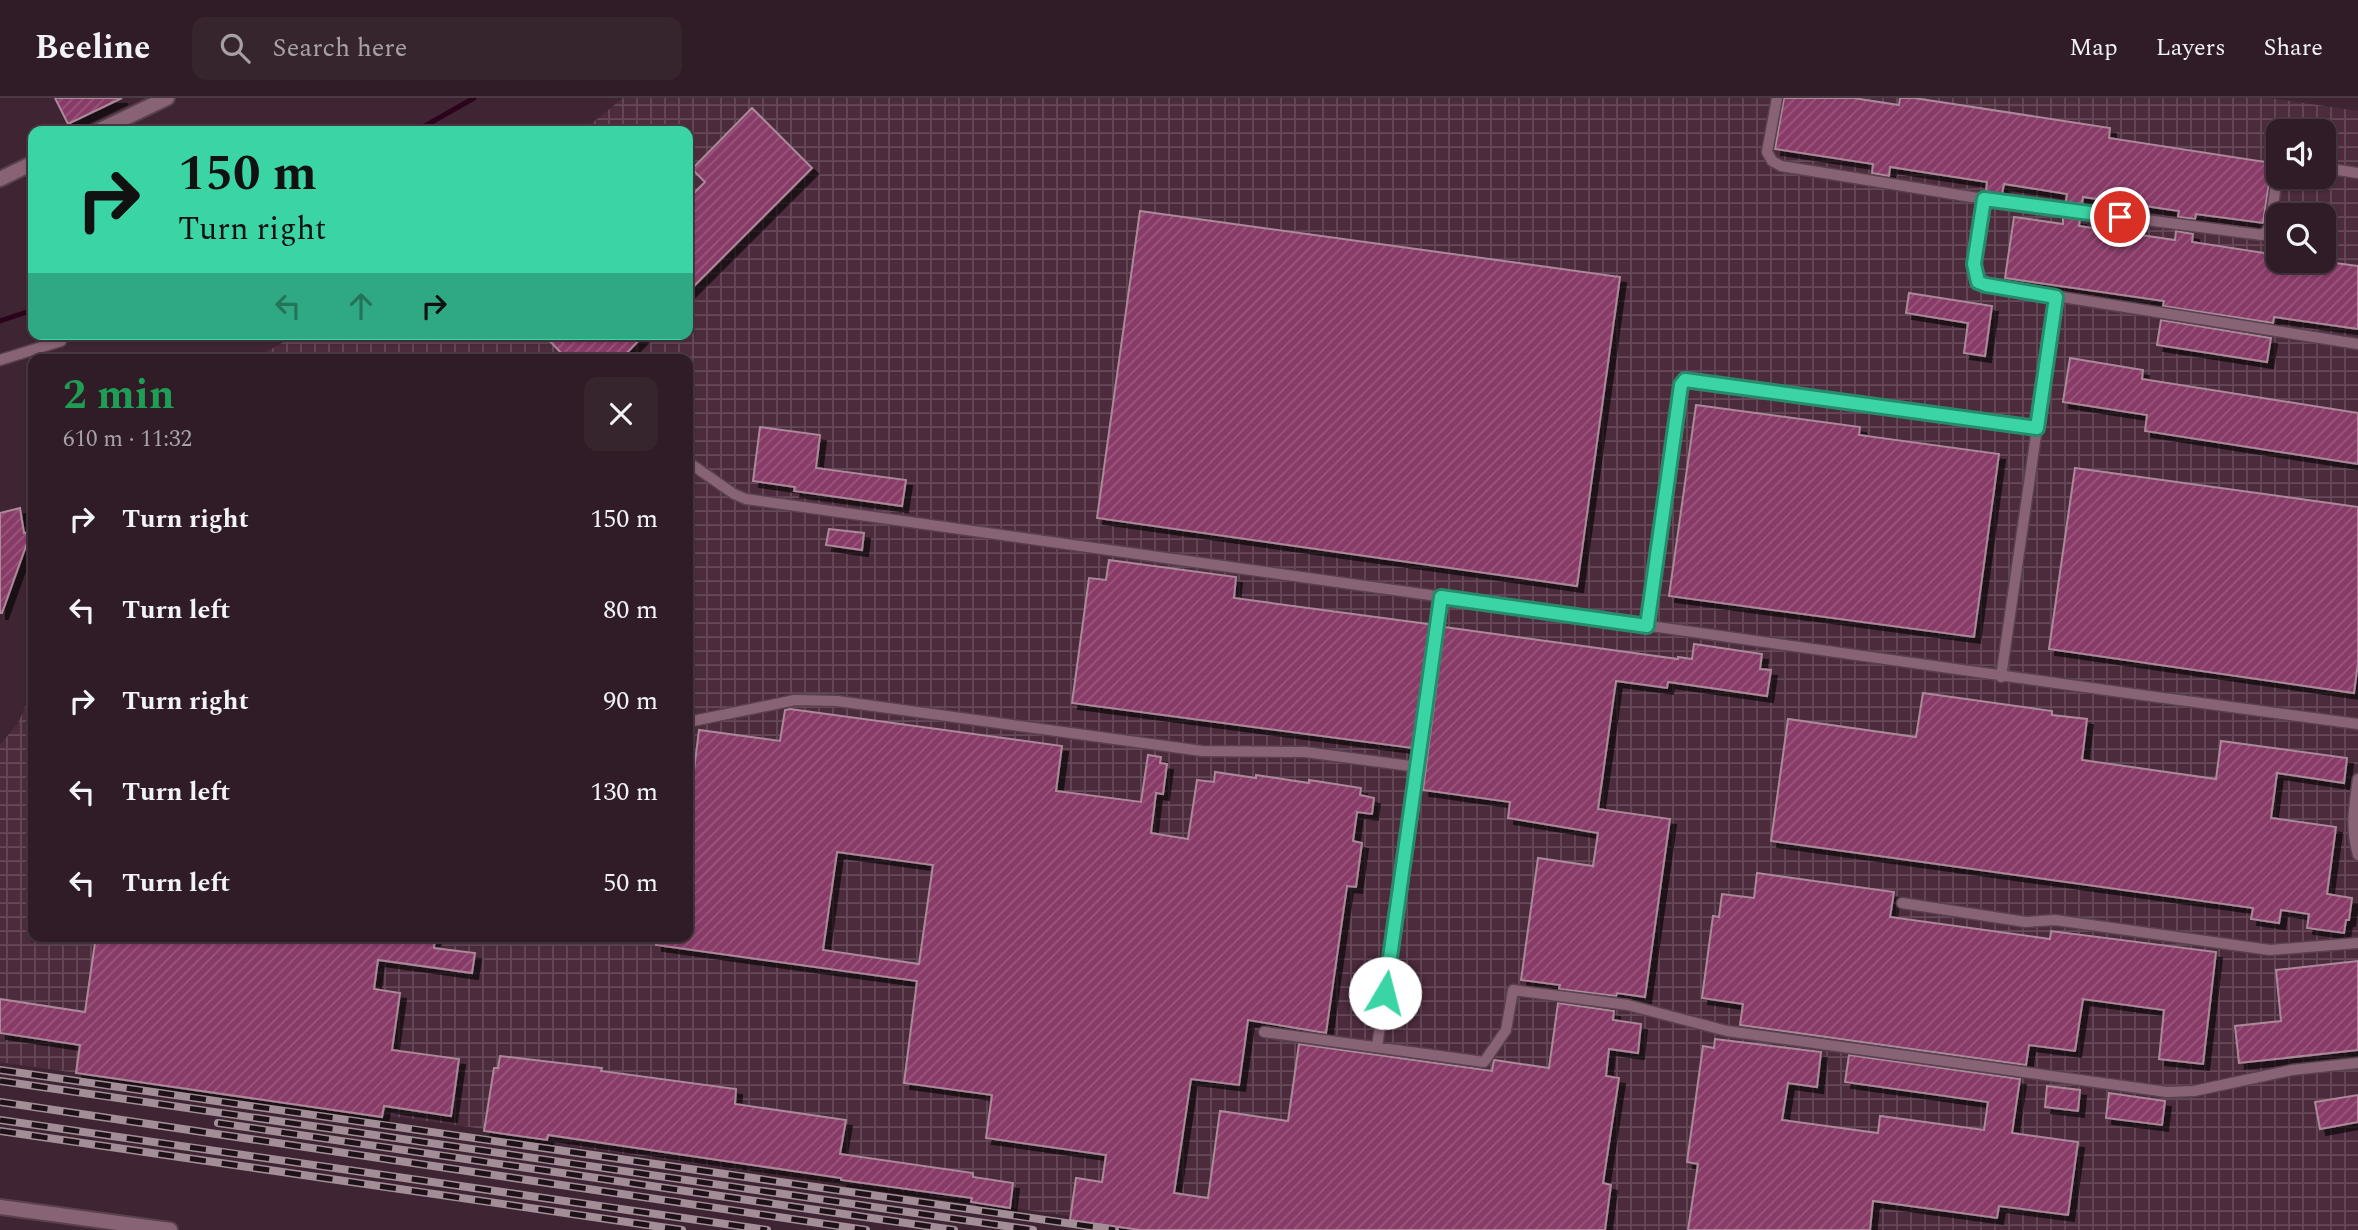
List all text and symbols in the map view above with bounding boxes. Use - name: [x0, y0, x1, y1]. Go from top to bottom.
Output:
- search box: [192, 17, 682, 80]
- text: Beeline: [35, 23, 150, 73]
- text: Search here: [272, 28, 407, 68]
- icon: search: [216, 29, 254, 67]
- text: Map: [2069, 30, 2118, 66]
- text: Layers: [2156, 30, 2226, 66]
- text: Share: [2264, 30, 2323, 66]
- map controls: [2266, 119, 2336, 273]
- button: sound: [2266, 119, 2336, 189]
- text: 150 m: [178, 137, 317, 212]
- icon: right: [63, 154, 154, 245]
- pin: [2090, 187, 2150, 247]
- icon: arrive: [2101, 198, 2139, 236]
- button: search: [2266, 203, 2336, 273]
- text: Turn right: [178, 205, 326, 254]
- icon: left: [269, 287, 307, 325]
- icon: ahead: [342, 287, 380, 325]
- icon: right: [415, 287, 453, 325]
- text: 2 min: [63, 364, 175, 427]
- button: close: [584, 377, 658, 451]
- text: 610 m · 11:32: [63, 422, 192, 457]
- text: Turn right: [122, 499, 249, 539]
- text: 150 m: [590, 499, 658, 539]
- icon: right: [63, 500, 101, 538]
- text: Turn left: [122, 590, 230, 630]
- text: 80 m: [603, 590, 658, 630]
- icon: left: [63, 591, 101, 629]
- text: Turn right: [122, 681, 249, 721]
- text: 90 m: [603, 681, 658, 721]
- icon: right: [63, 682, 101, 720]
- text: Turn left: [122, 772, 230, 812]
- text: 130 m: [590, 772, 658, 812]
- icon: left: [63, 773, 101, 811]
- text: Turn left: [122, 863, 230, 903]
- text: 50 m: [603, 863, 658, 903]
- icon: left: [63, 864, 101, 902]
- position arrow: [1348, 956, 1422, 1030]

